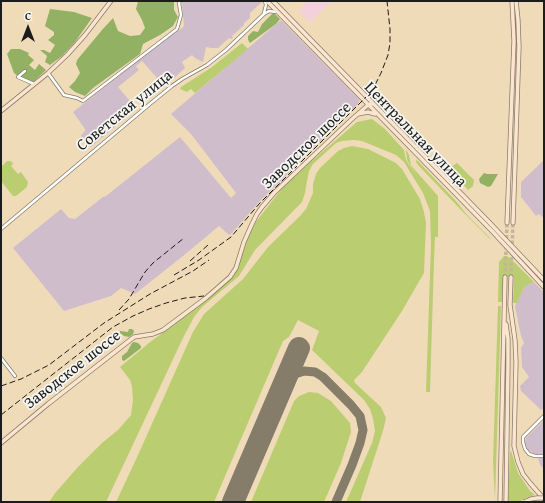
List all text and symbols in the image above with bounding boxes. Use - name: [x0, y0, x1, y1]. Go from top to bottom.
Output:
- north arrow: [8, 8, 48, 48]
- text: С: [25, 8, 31, 24]
- street label: Советская улица: [73, 66, 177, 156]
- street label: Центральная улица: [360, 78, 470, 192]
- street label: Заводское шоссе: [258, 98, 356, 194]
- street label: Заводское шоссе: [21, 326, 125, 414]

